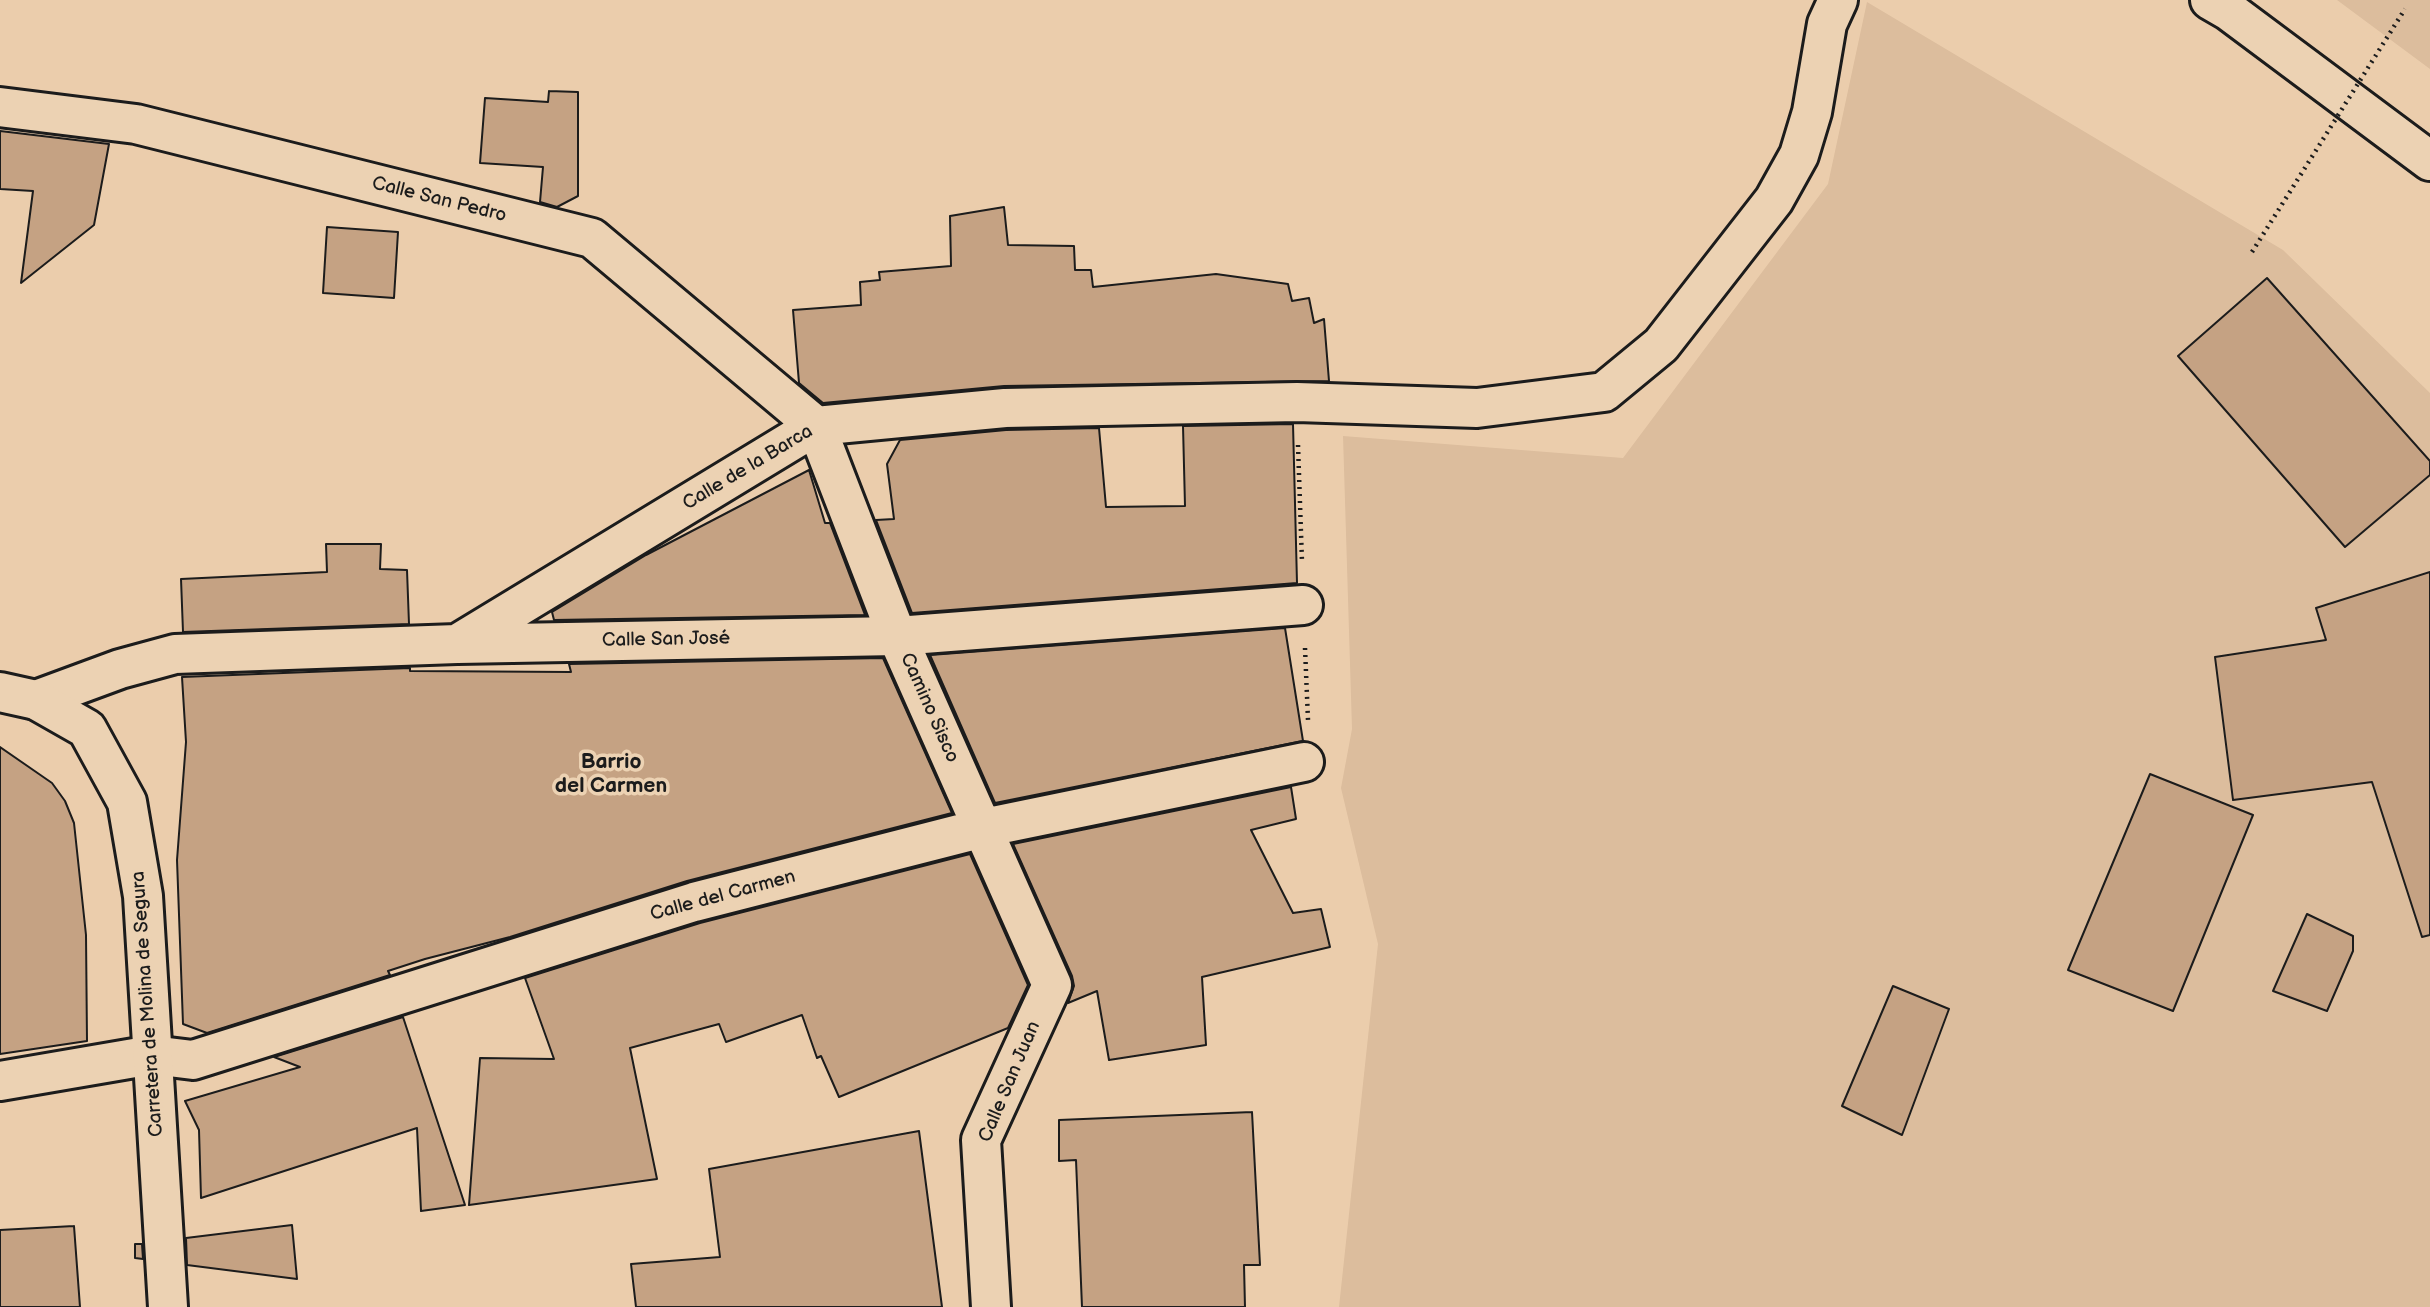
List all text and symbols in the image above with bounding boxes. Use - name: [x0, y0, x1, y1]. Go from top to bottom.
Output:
- street label: Calle San Pedro: [369, 172, 509, 228]
- street label: Calle de la Barca: [679, 420, 817, 516]
- street label: Calle San José: [602, 627, 730, 653]
- street label: Camino Sisco: [895, 650, 963, 766]
- district label: Barrio del Carmen: [555, 750, 667, 800]
- street label: Calle del Carmen: [648, 866, 798, 926]
- street label: Carretera de Molina de Segura: [127, 870, 169, 1138]
- street label: Calle San Juan: [974, 1018, 1046, 1146]

